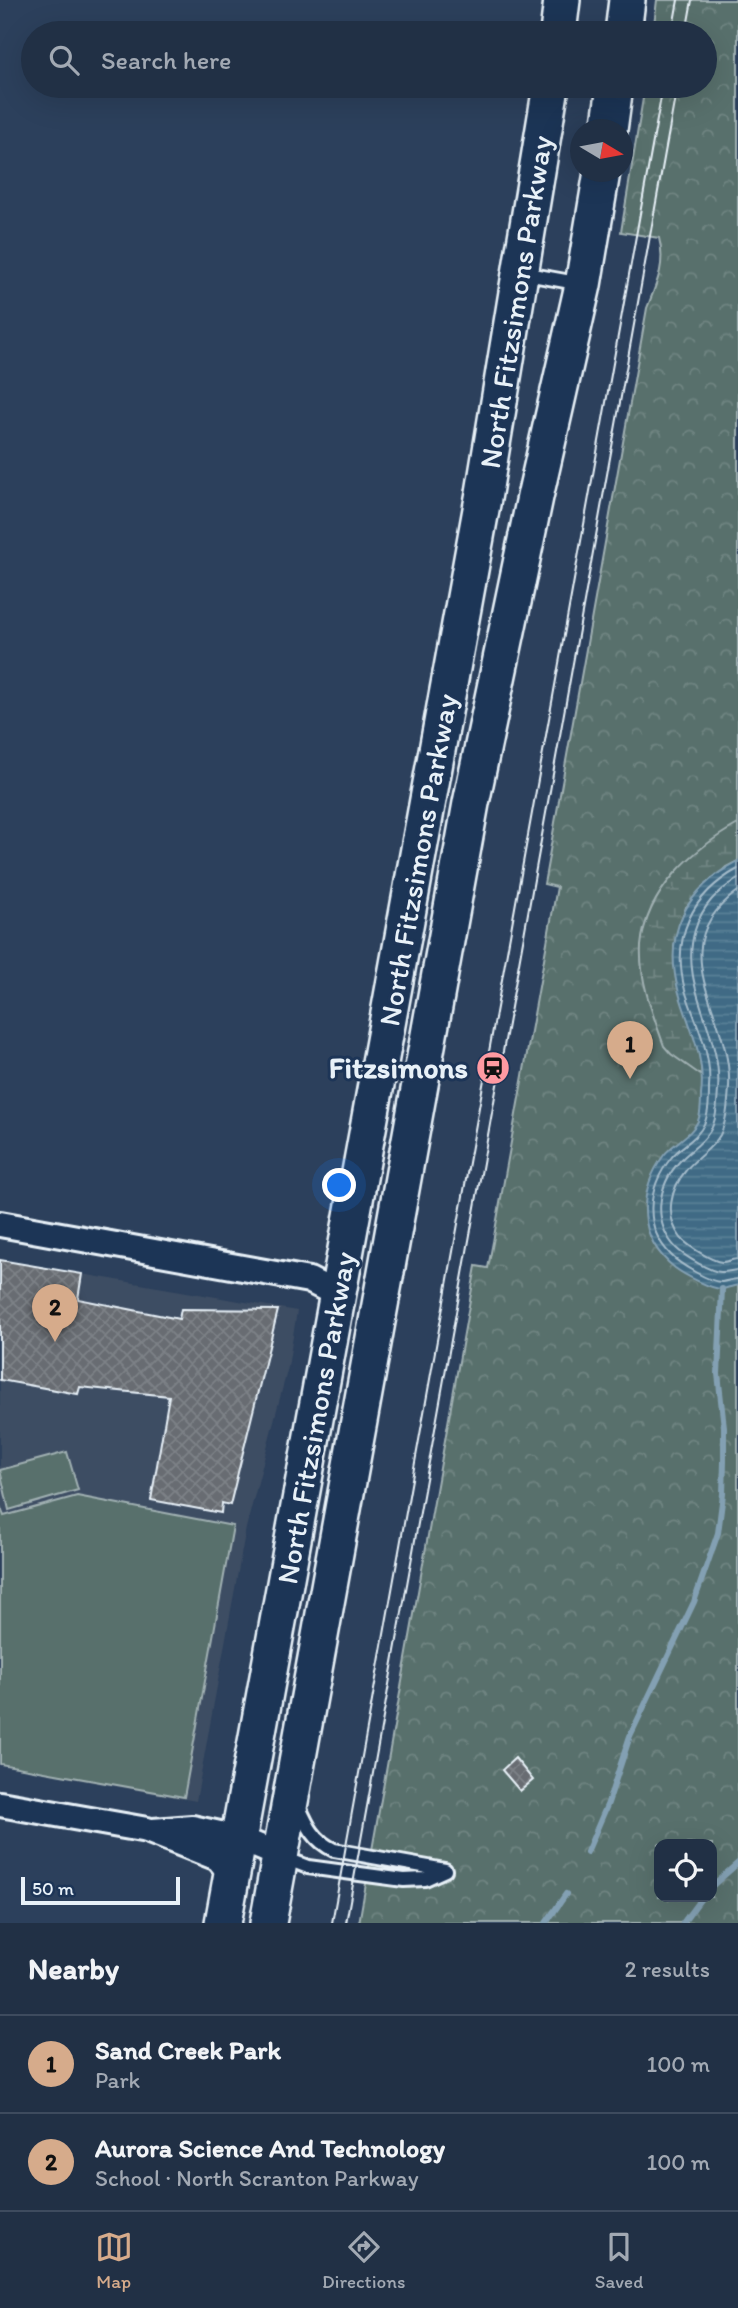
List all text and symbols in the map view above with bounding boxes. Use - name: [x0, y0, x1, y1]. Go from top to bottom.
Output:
- search box: [21, 21, 717, 98]
- icon: search: [45, 41, 83, 79]
- text: Search here: [101, 44, 231, 76]
- north arrow: [570, 119, 633, 182]
- street label: North Fitzsimons Parkway: [471, 133, 560, 471]
- street label: North Fitzsimons Parkway: [370, 691, 465, 1029]
- pin: 1: [607, 1021, 653, 1079]
- place label: Fitzsimons: [329, 1049, 468, 1086]
- station icon: Fitzsimons: [474, 1049, 512, 1087]
- your location: [322, 1168, 356, 1202]
- street label: North Fitzsimons Parkway: [268, 1249, 363, 1587]
- pin: 2: [32, 1284, 78, 1342]
- map controls: [654, 1839, 717, 1902]
- button: locate: [654, 1839, 717, 1902]
- scale bar: [21, 1874, 180, 1906]
- text: 50 m: [32, 1877, 74, 1900]
- text: Nearby: [28, 1950, 119, 1987]
- text: 2 results: [624, 1955, 710, 1983]
- text: Sand Creek Park: [95, 2034, 281, 2066]
- text: 1: [46, 2050, 56, 2078]
- text: 100 m: [646, 2050, 710, 2078]
- text: Park: [95, 2066, 140, 2094]
- text: Aurora Science And Technology: [95, 2132, 445, 2164]
- text: 2: [45, 2148, 57, 2176]
- text: 100 m: [646, 2148, 710, 2176]
- text: School · North Scranton Parkway: [95, 2164, 419, 2192]
- tab: Map: [95, 2228, 133, 2293]
- tab: Directions: [322, 2228, 406, 2293]
- tab: Saved: [595, 2228, 643, 2293]

